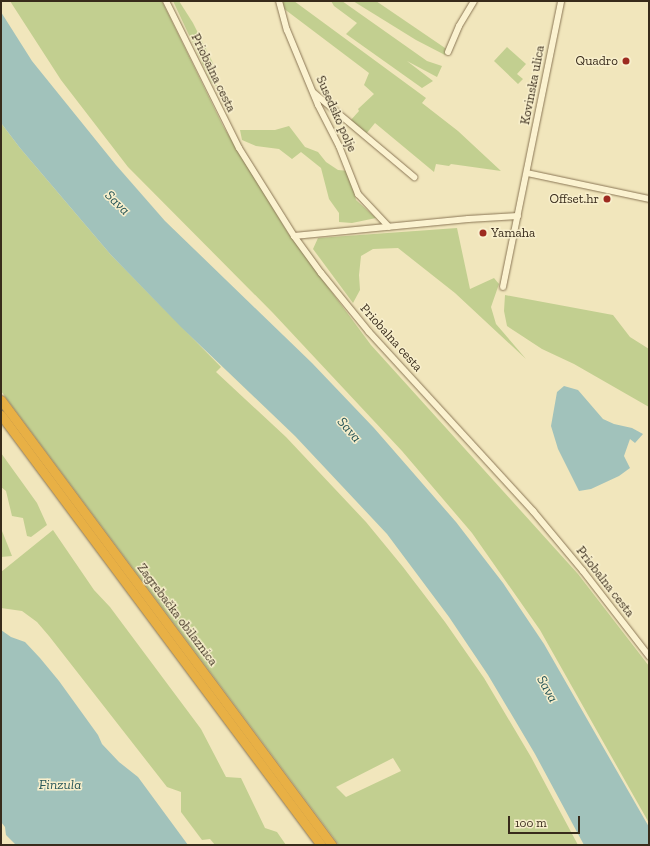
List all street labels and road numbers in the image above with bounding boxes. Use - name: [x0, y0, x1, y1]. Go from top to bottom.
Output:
- street label: Priobalna cesta: [187, 31, 239, 115]
- street label: Kovinska ulica: [518, 44, 548, 126]
- street label: Susedsko polje: [312, 74, 360, 154]
- street label: Priobalna cesta: [357, 301, 425, 375]
- street label: Priobalna cesta: [573, 544, 637, 620]
- street label: Zagrebačka obilaznica: [133, 561, 221, 669]

